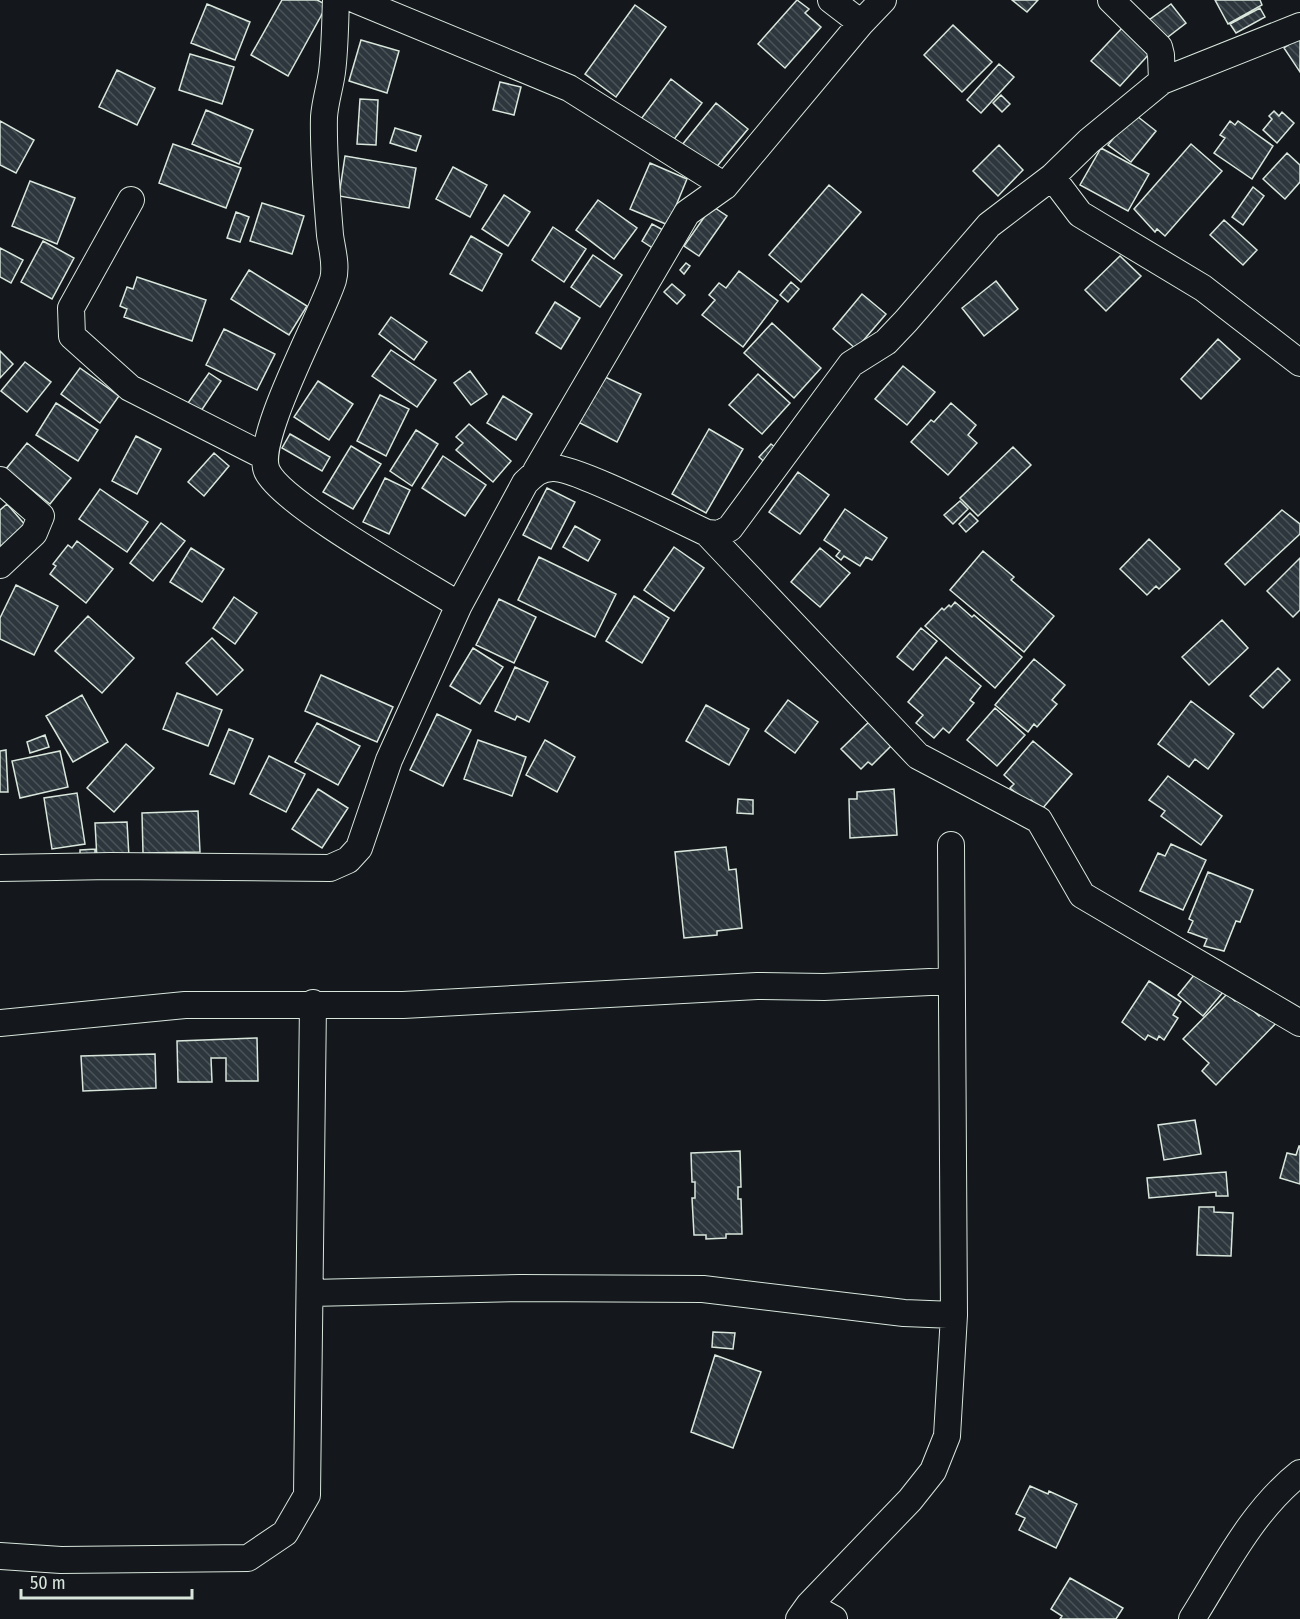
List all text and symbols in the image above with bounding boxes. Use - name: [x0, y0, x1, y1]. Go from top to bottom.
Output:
- scale bar: [21, 1562, 192, 1600]
- text: 50 m: [30, 1572, 66, 1594]

